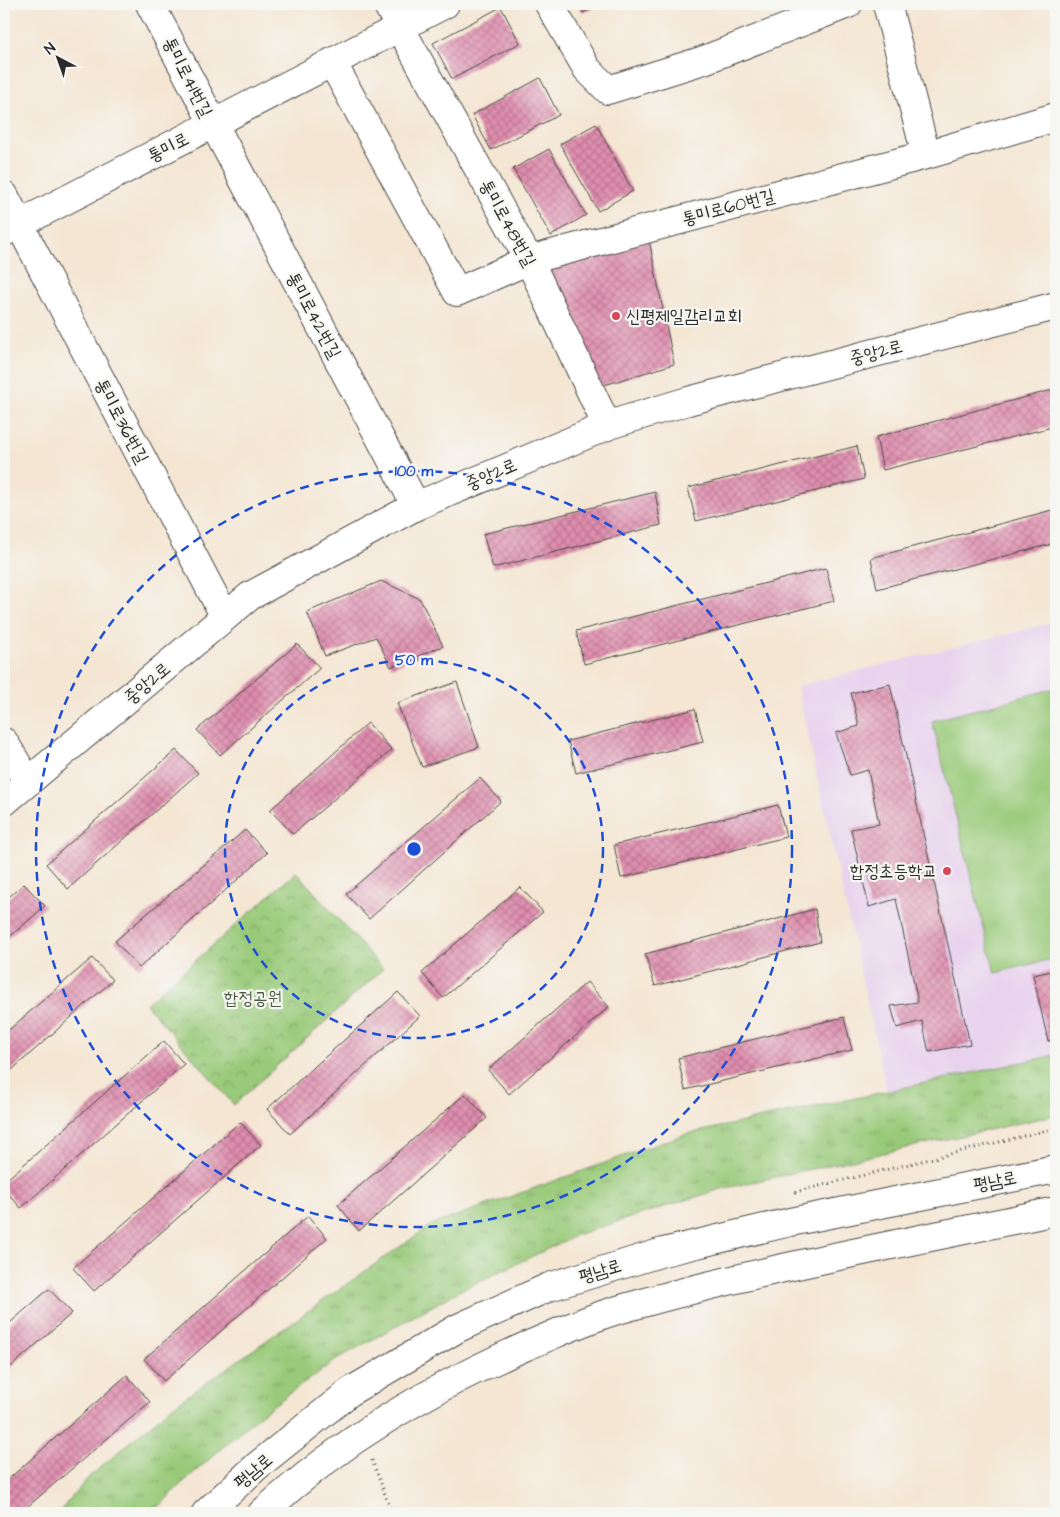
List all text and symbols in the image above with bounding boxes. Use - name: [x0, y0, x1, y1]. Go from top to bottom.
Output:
- north arrow: [32, 32, 82, 82]
- street label: 통미로41번길: [157, 33, 219, 122]
- text: N: [40, 38, 60, 59]
- street label: 통미로: [143, 126, 193, 168]
- street label: 통미로48번길: [473, 175, 542, 272]
- street label: 통미로60번길: [679, 183, 778, 232]
- street label: 통미로42번길: [280, 267, 347, 363]
- place label: 신평제일감리교회: [626, 304, 742, 329]
- marker: 신평제일감리교회: [610, 310, 622, 322]
- street label: 중앙2로: [847, 334, 905, 371]
- street label: 통미로36번길: [89, 374, 155, 469]
- street label: 중앙2로: [462, 452, 521, 496]
- text: 100 m: [395, 461, 434, 482]
- text: 50 m: [395, 650, 433, 671]
- street label: 중앙2로: [119, 657, 176, 710]
- centre of rings: [405, 840, 423, 858]
- place label: 합정초등학교: [850, 859, 937, 884]
- marker: 합정초등학교: [941, 865, 953, 877]
- park label: 합정공원: [224, 986, 282, 1011]
- street label: 평남로: [971, 1165, 1019, 1198]
- street label: 평남로: [576, 1253, 625, 1290]
- street label: 평남로: [229, 1448, 278, 1495]

